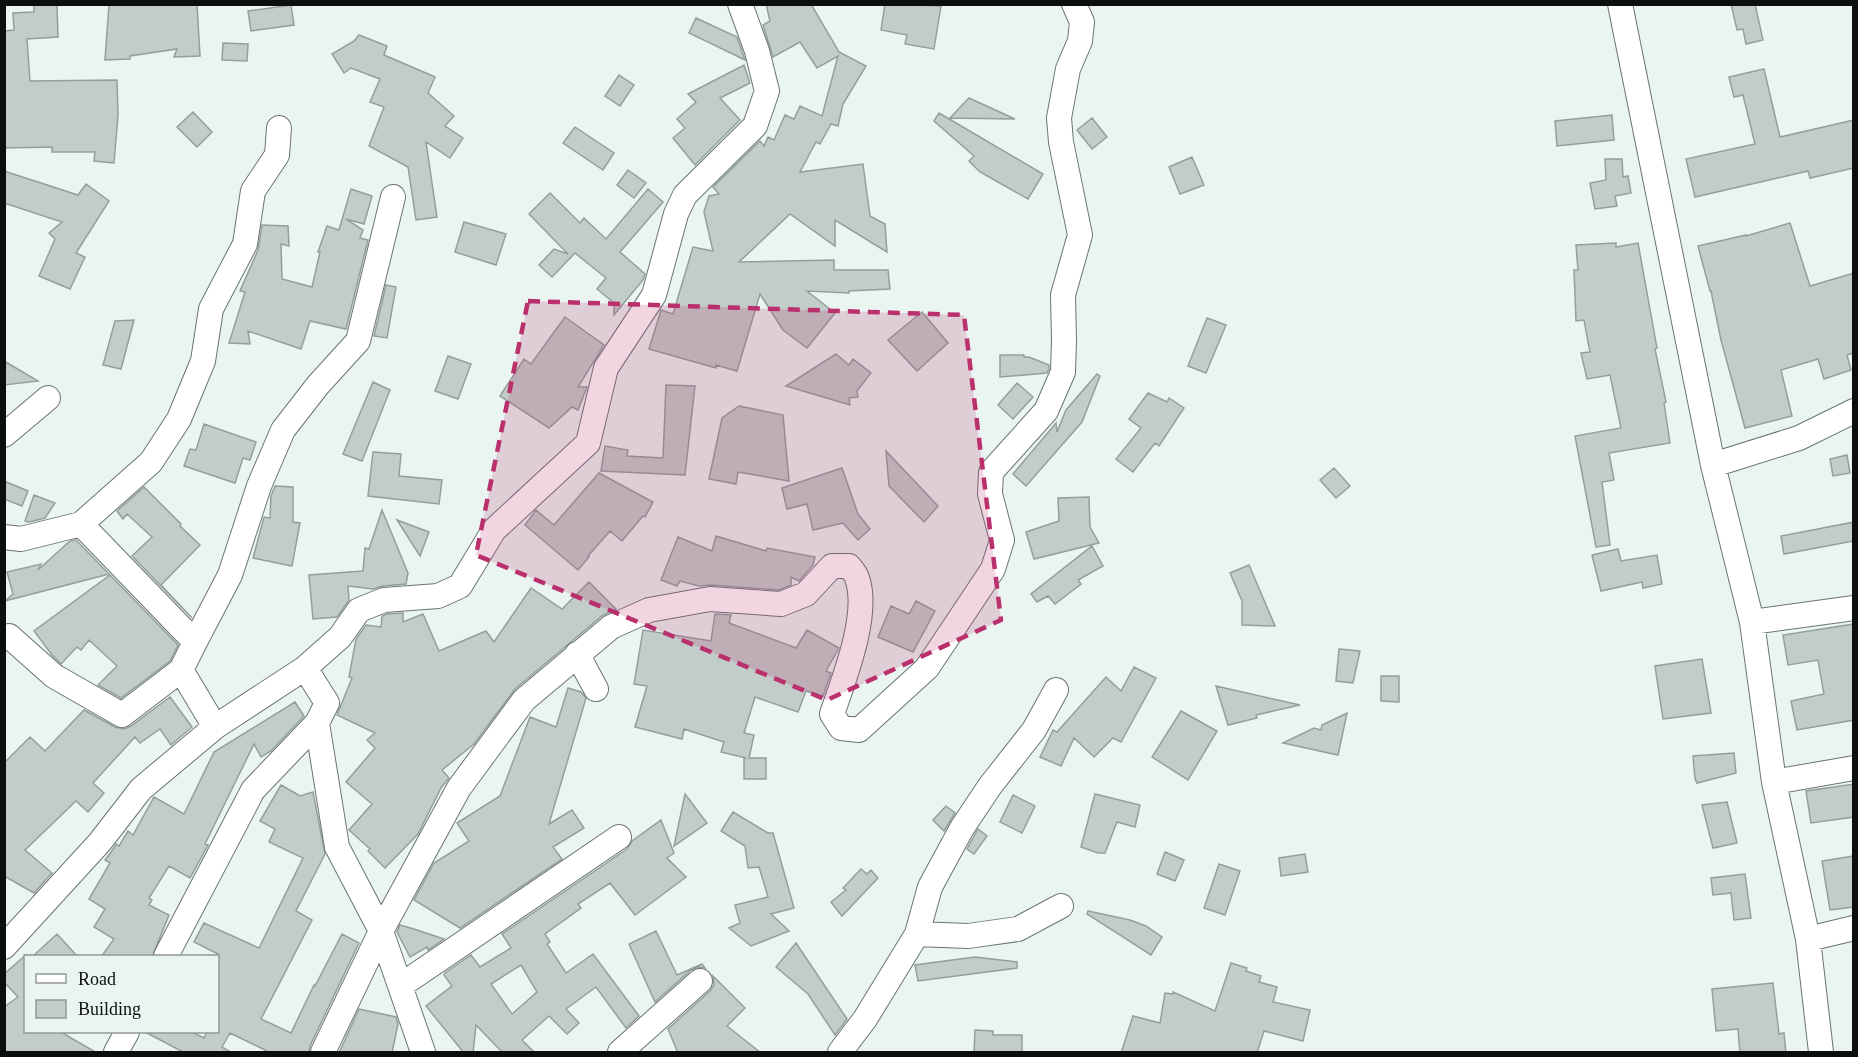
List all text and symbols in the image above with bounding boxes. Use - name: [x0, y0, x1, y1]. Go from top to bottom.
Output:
- legend: [24, 955, 219, 1033]
- text: Road: [78, 969, 116, 989]
- text: Building: [78, 999, 141, 1019]

